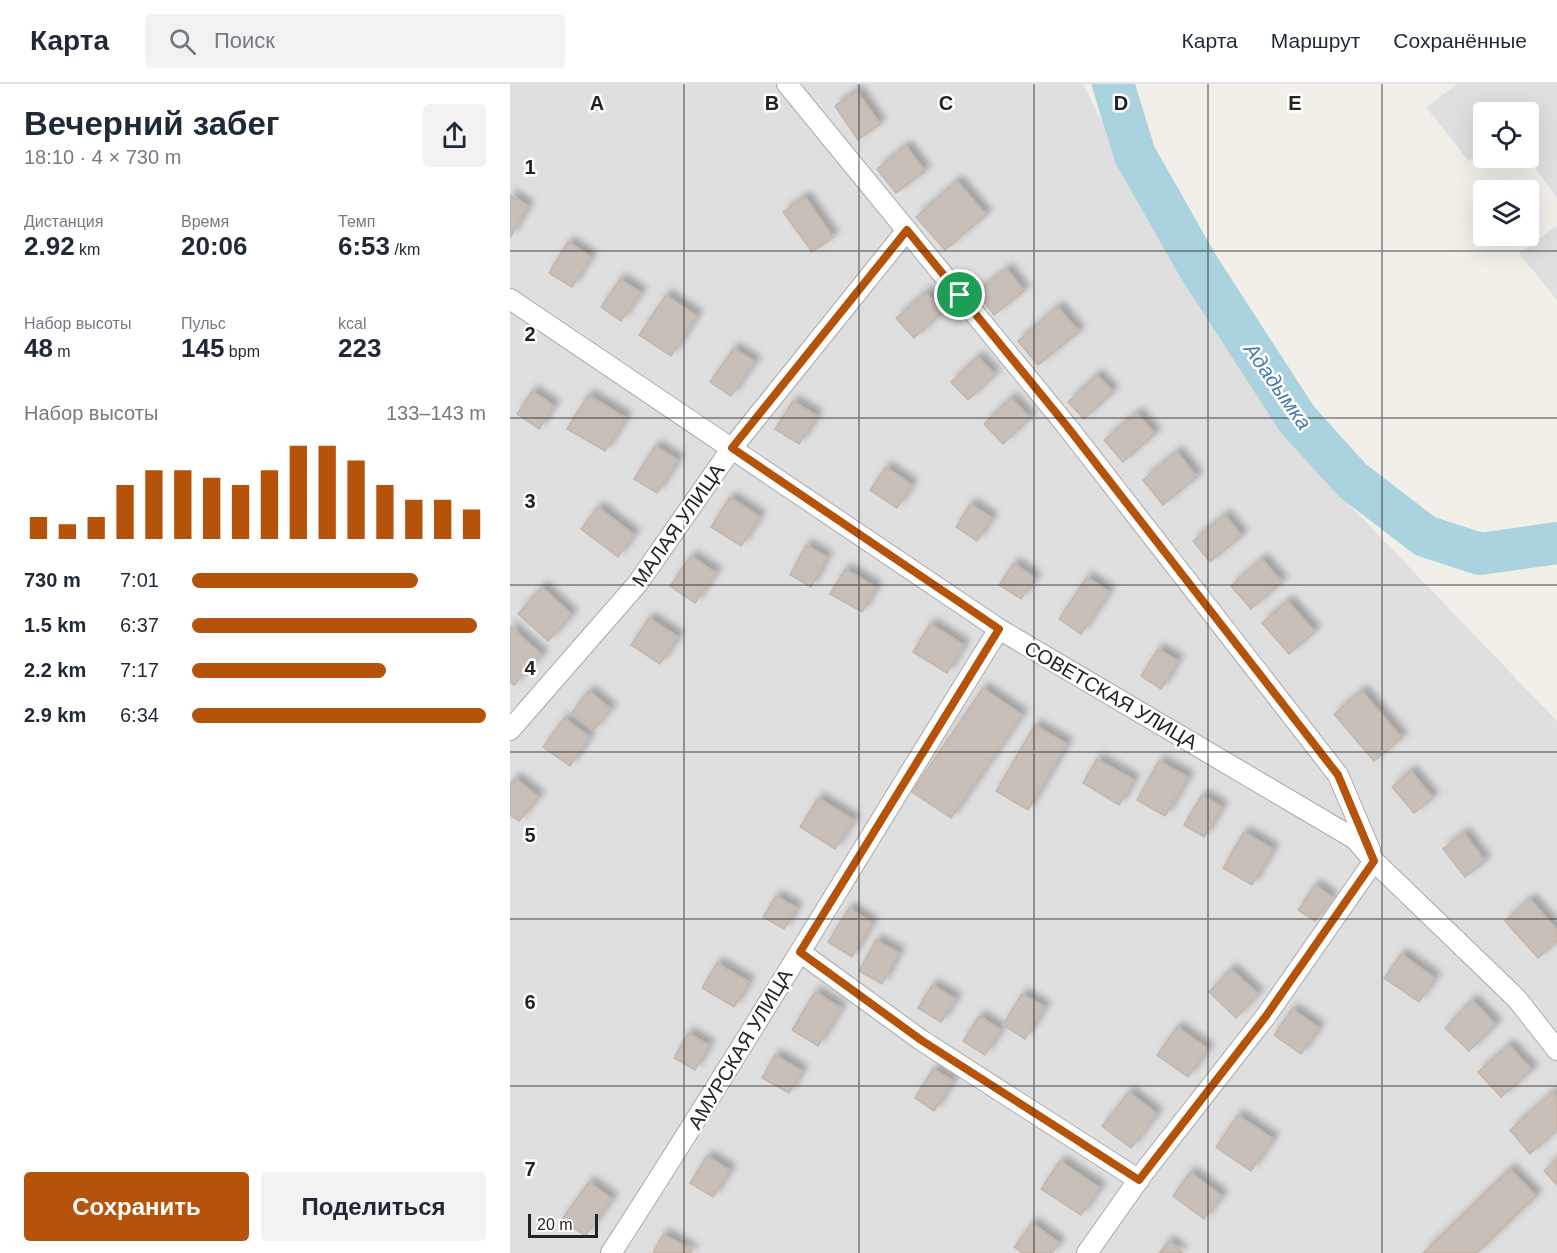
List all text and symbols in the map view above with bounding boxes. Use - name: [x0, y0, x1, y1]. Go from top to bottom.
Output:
- search box: [145, 14, 565, 68]
- text: Карта: [30, 25, 109, 56]
- icon: search: [166, 25, 199, 58]
- text: Поиск: [214, 28, 275, 53]
- text: Карта: [1182, 29, 1238, 52]
- text: Маршрут: [1271, 29, 1360, 52]
- text: Сохранённые: [1393, 29, 1527, 52]
- text: A: [590, 92, 604, 114]
- text: B: [765, 92, 779, 114]
- text: C: [939, 92, 953, 114]
- text: D: [1114, 92, 1128, 114]
- text: E: [1288, 92, 1302, 114]
- map controls: [1473, 102, 1539, 246]
- button: locate: [1473, 102, 1539, 168]
- button: share: [423, 104, 486, 167]
- text: Вечерний забег: [24, 105, 280, 142]
- text: 18:10 · 4 × 730 m: [24, 146, 181, 168]
- text: 1: [524, 156, 536, 178]
- button: layers: [1473, 180, 1539, 246]
- text: Дистанция: [24, 213, 103, 230]
- text: Время: [181, 213, 229, 230]
- text: Темп: [338, 213, 375, 230]
- text: 2.92: [24, 231, 75, 261]
- text: 20:06: [181, 231, 248, 261]
- text: 6:53: [338, 231, 390, 261]
- text: km: [75, 241, 100, 258]
- text: /km: [390, 241, 420, 258]
- pin: [934, 269, 985, 320]
- icon: arrive: [943, 278, 976, 311]
- text: Набор высоты: [24, 315, 131, 332]
- text: Пульс: [181, 315, 226, 332]
- text: kcal: [338, 315, 366, 332]
- text: 2: [524, 323, 536, 345]
- text: 48: [24, 333, 53, 363]
- text: 145: [181, 333, 224, 363]
- text: 223: [338, 333, 381, 363]
- water label: Ададымка: [1239, 337, 1316, 434]
- text: m: [53, 343, 71, 360]
- text: bpm: [224, 343, 260, 360]
- text: Набор высоты: [24, 402, 158, 424]
- text: 133–143 m: [386, 402, 486, 424]
- street label: МАЛАЯ УЛИЦА: [628, 459, 729, 591]
- text: 3: [524, 490, 536, 512]
- text: 730 m: [24, 569, 81, 591]
- text: 7:01: [120, 569, 159, 591]
- text: 1.5 km: [24, 614, 86, 636]
- text: 6:37: [120, 614, 159, 636]
- street label: СОВЕТСКАЯ УЛИЦА: [1021, 637, 1202, 754]
- text: 4: [524, 657, 536, 679]
- text: 2.2 km: [24, 659, 86, 681]
- text: 7:17: [120, 659, 159, 681]
- text: 2.9 km: [24, 704, 86, 726]
- text: 6:34: [120, 704, 159, 726]
- text: 5: [524, 824, 536, 846]
- street label: АМУРСКАЯ УЛИЦА: [683, 964, 797, 1133]
- text: 6: [524, 991, 536, 1013]
- text: 7: [524, 1158, 536, 1180]
- button: Сохранить: [24, 1172, 249, 1241]
- button: Поделиться: [261, 1172, 486, 1241]
- scale bar: [528, 1211, 598, 1238]
- text: 20 m: [537, 1216, 573, 1233]

